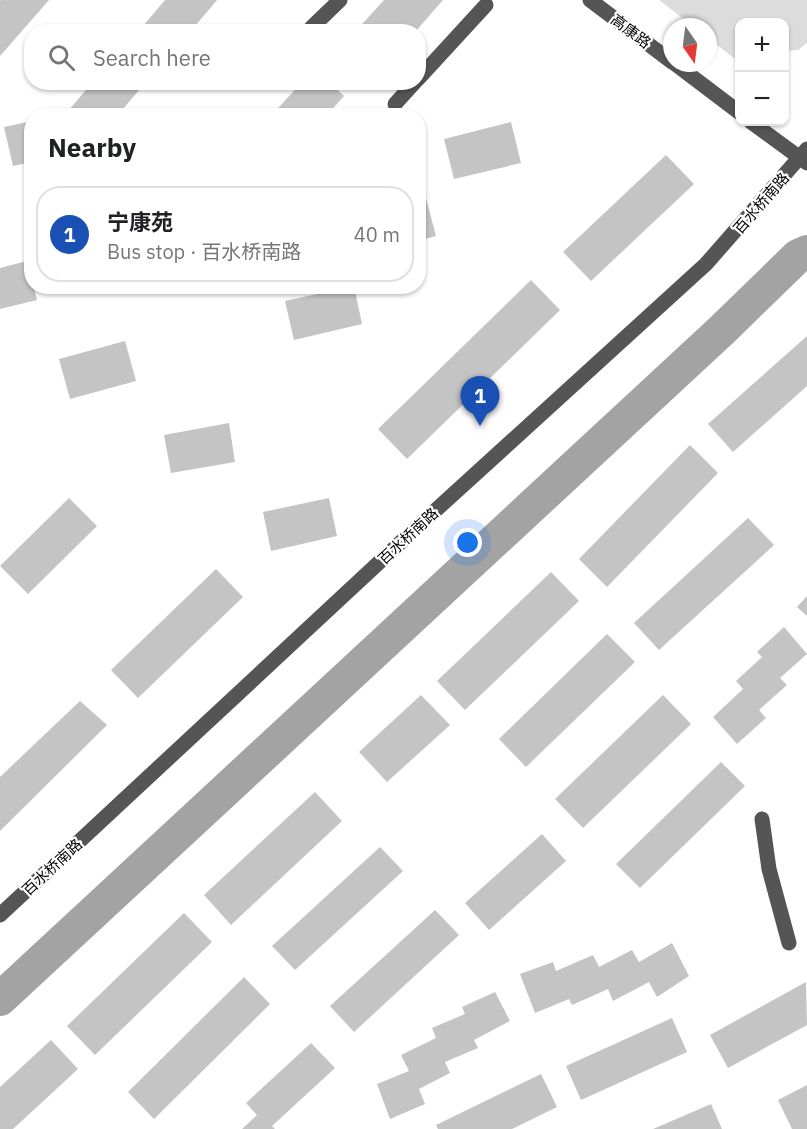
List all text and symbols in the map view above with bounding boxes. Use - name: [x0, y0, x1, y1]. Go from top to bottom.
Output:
- street label: 高康路: [607, 10, 655, 52]
- north arrow: [663, 18, 717, 72]
- map controls: [735, 18, 789, 126]
- button: +: [735, 18, 789, 72]
- search box: [24, 24, 426, 90]
- icon: search: [45, 41, 78, 74]
- text: Search here: [93, 43, 211, 72]
- button: −: [735, 72, 789, 126]
- text: Nearby: [48, 130, 136, 164]
- street label: 百水桥南路: [729, 168, 793, 238]
- text: 宁康苑: [107, 207, 173, 236]
- text: 1: [64, 221, 76, 248]
- text: 40 m: [354, 221, 400, 248]
- text: Bus stop · 百水桥南路: [107, 238, 301, 265]
- pin: 1: [460, 376, 500, 426]
- street label: 百水桥南路: [374, 503, 442, 569]
- your location: [453, 528, 482, 557]
- street label: 百水桥南路: [18, 834, 86, 900]

